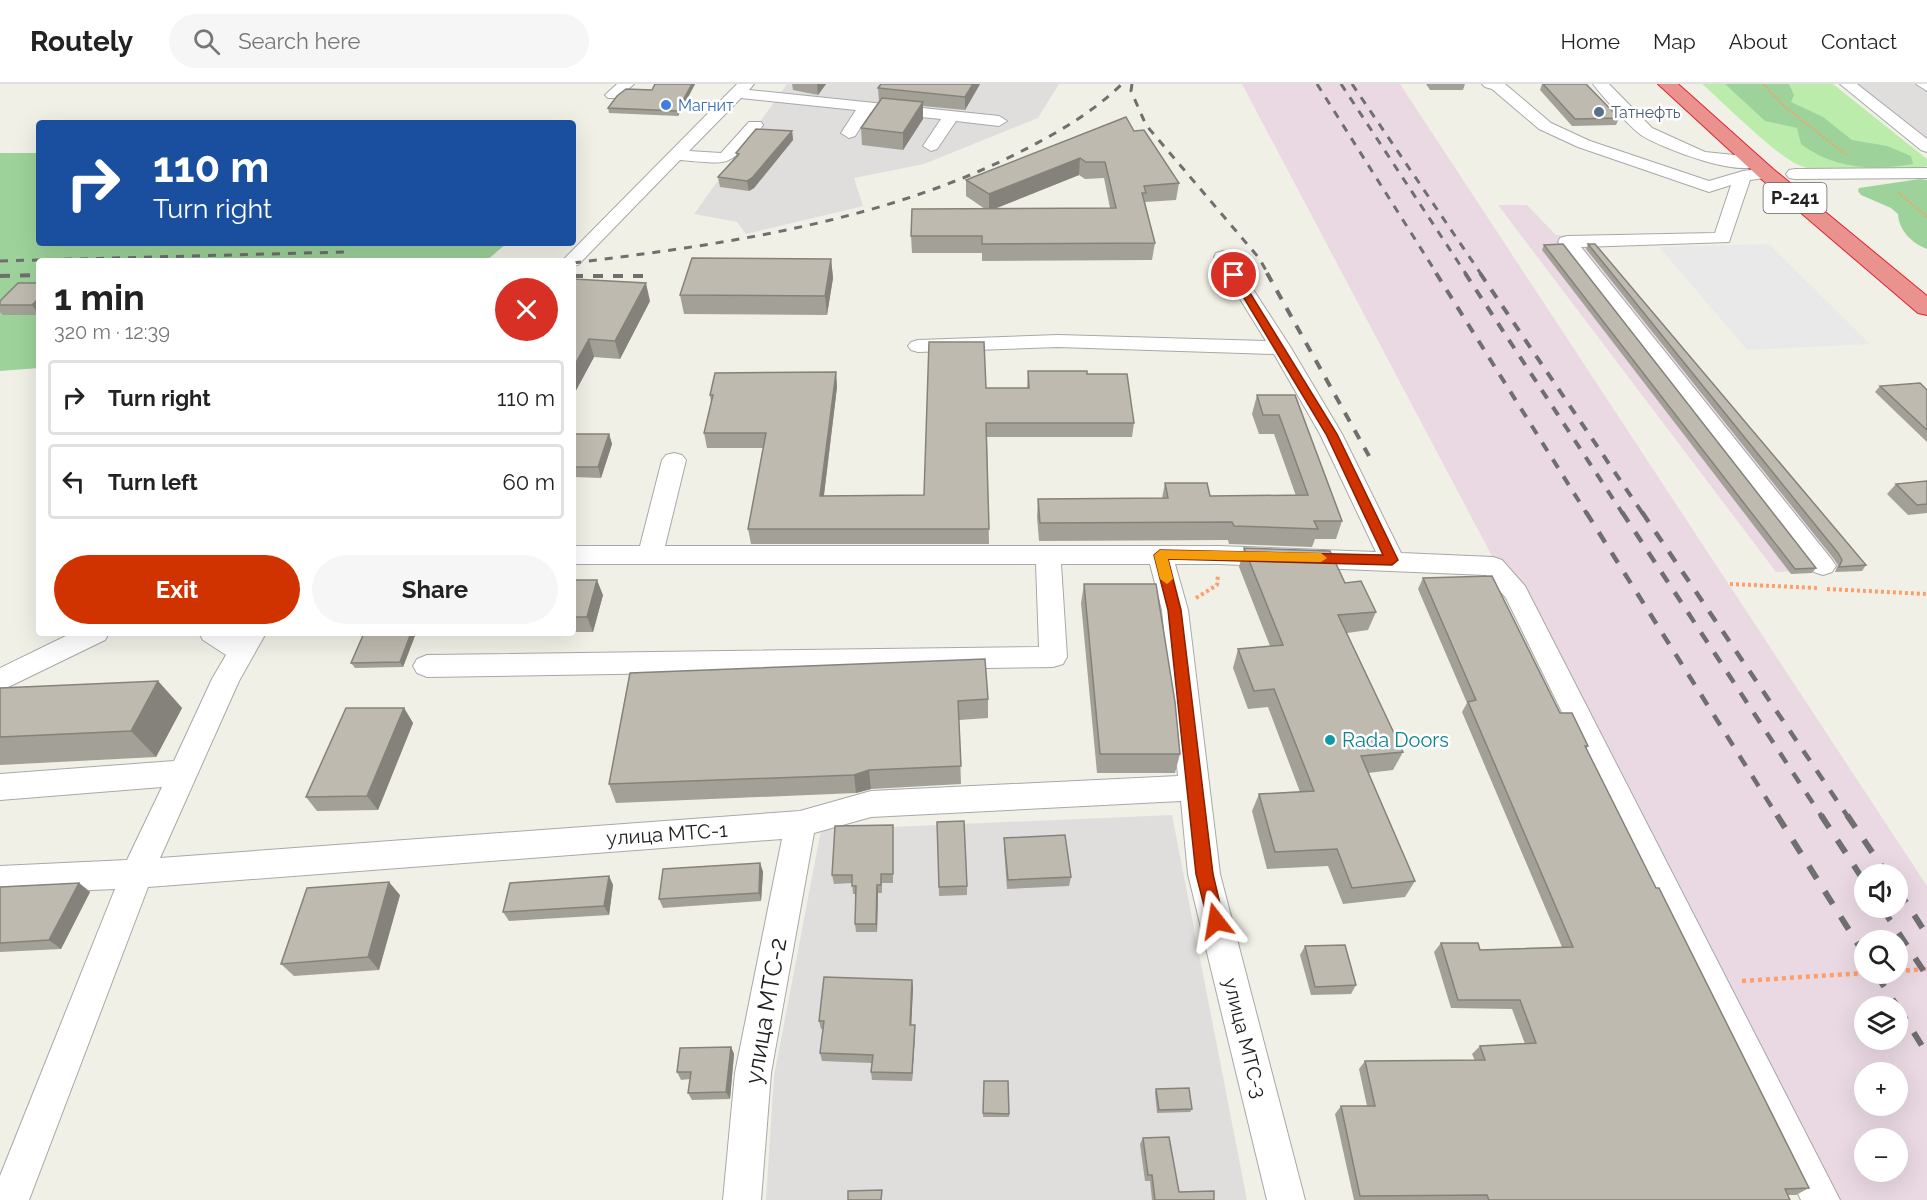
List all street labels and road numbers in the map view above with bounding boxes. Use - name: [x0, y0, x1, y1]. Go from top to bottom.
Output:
- road number: Р-241: [1764, 183, 1826, 213]
- street label: улица МТС-1: [606, 818, 729, 850]
- street label: улица МТС-2: [738, 935, 793, 1086]
- street label: улица МТС-3: [1218, 975, 1272, 1101]

